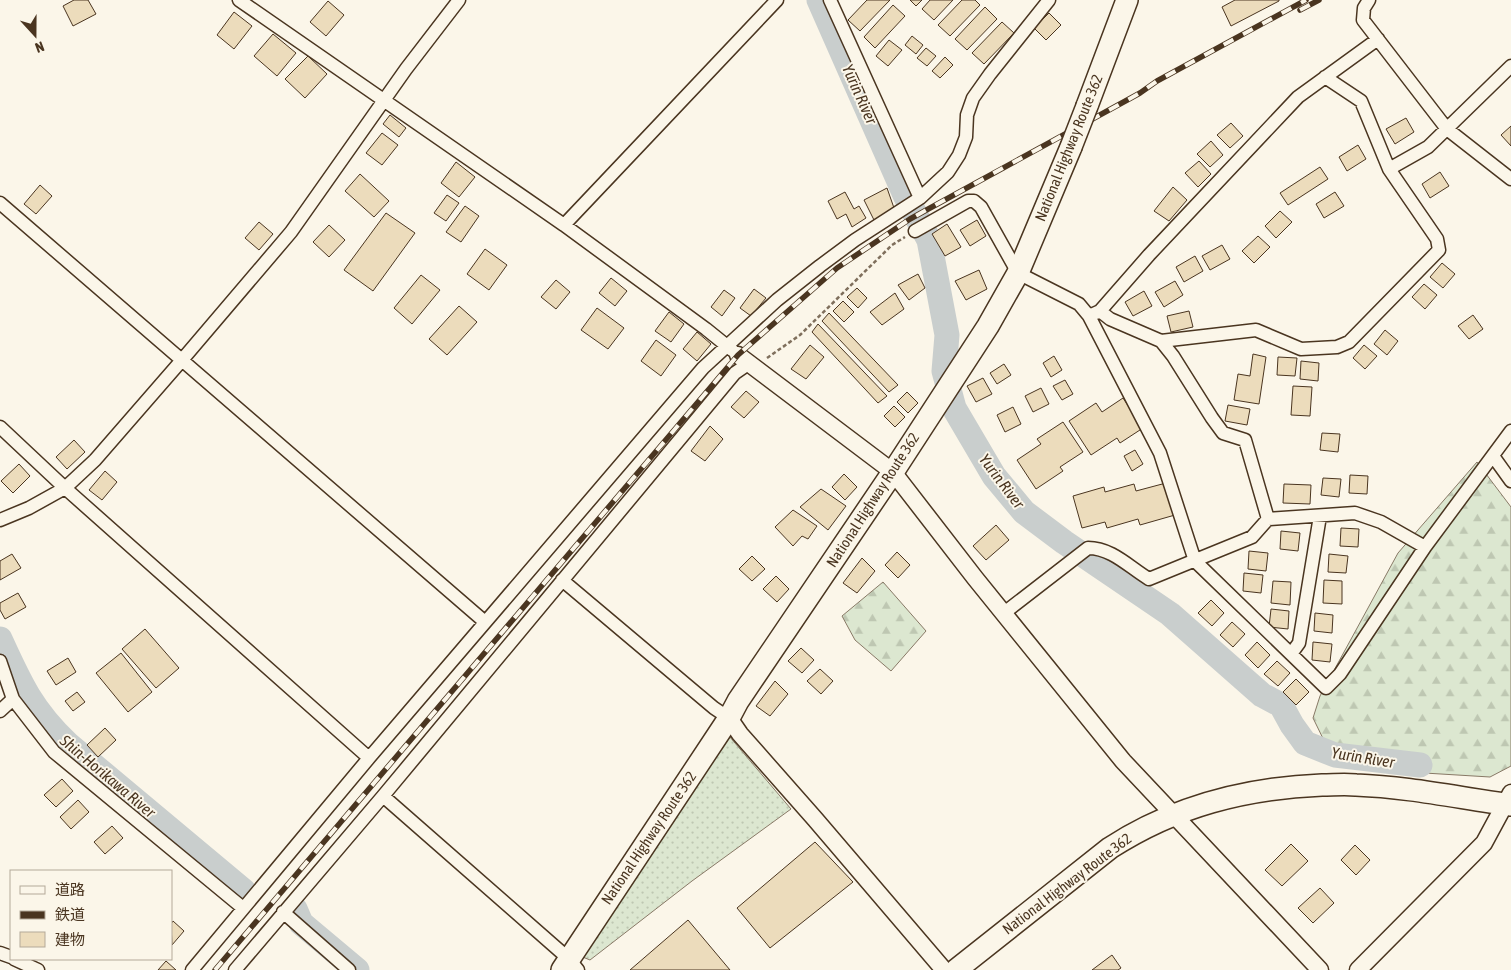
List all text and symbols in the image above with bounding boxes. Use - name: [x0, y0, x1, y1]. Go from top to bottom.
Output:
- north arrow: [10, 10, 60, 60]
- text: N: [33, 38, 46, 56]
- water label: Yurin River: [839, 61, 882, 128]
- street label: National Highway Route 362: [1031, 72, 1106, 224]
- street label: National Highway Route 362: [823, 429, 922, 570]
- water label: Yurin River: [976, 450, 1029, 513]
- water label: Shin-Horikawa River: [56, 730, 160, 822]
- water label: Yurin River: [1330, 743, 1397, 771]
- street label: National Highway Route 362: [598, 768, 699, 907]
- street label: National Highway Route 362: [999, 830, 1134, 938]
- legend: [10, 870, 172, 960]
- text: 道路: [55, 881, 85, 898]
- text: 鉄道: [55, 906, 85, 923]
- text: 建物: [55, 931, 85, 948]

